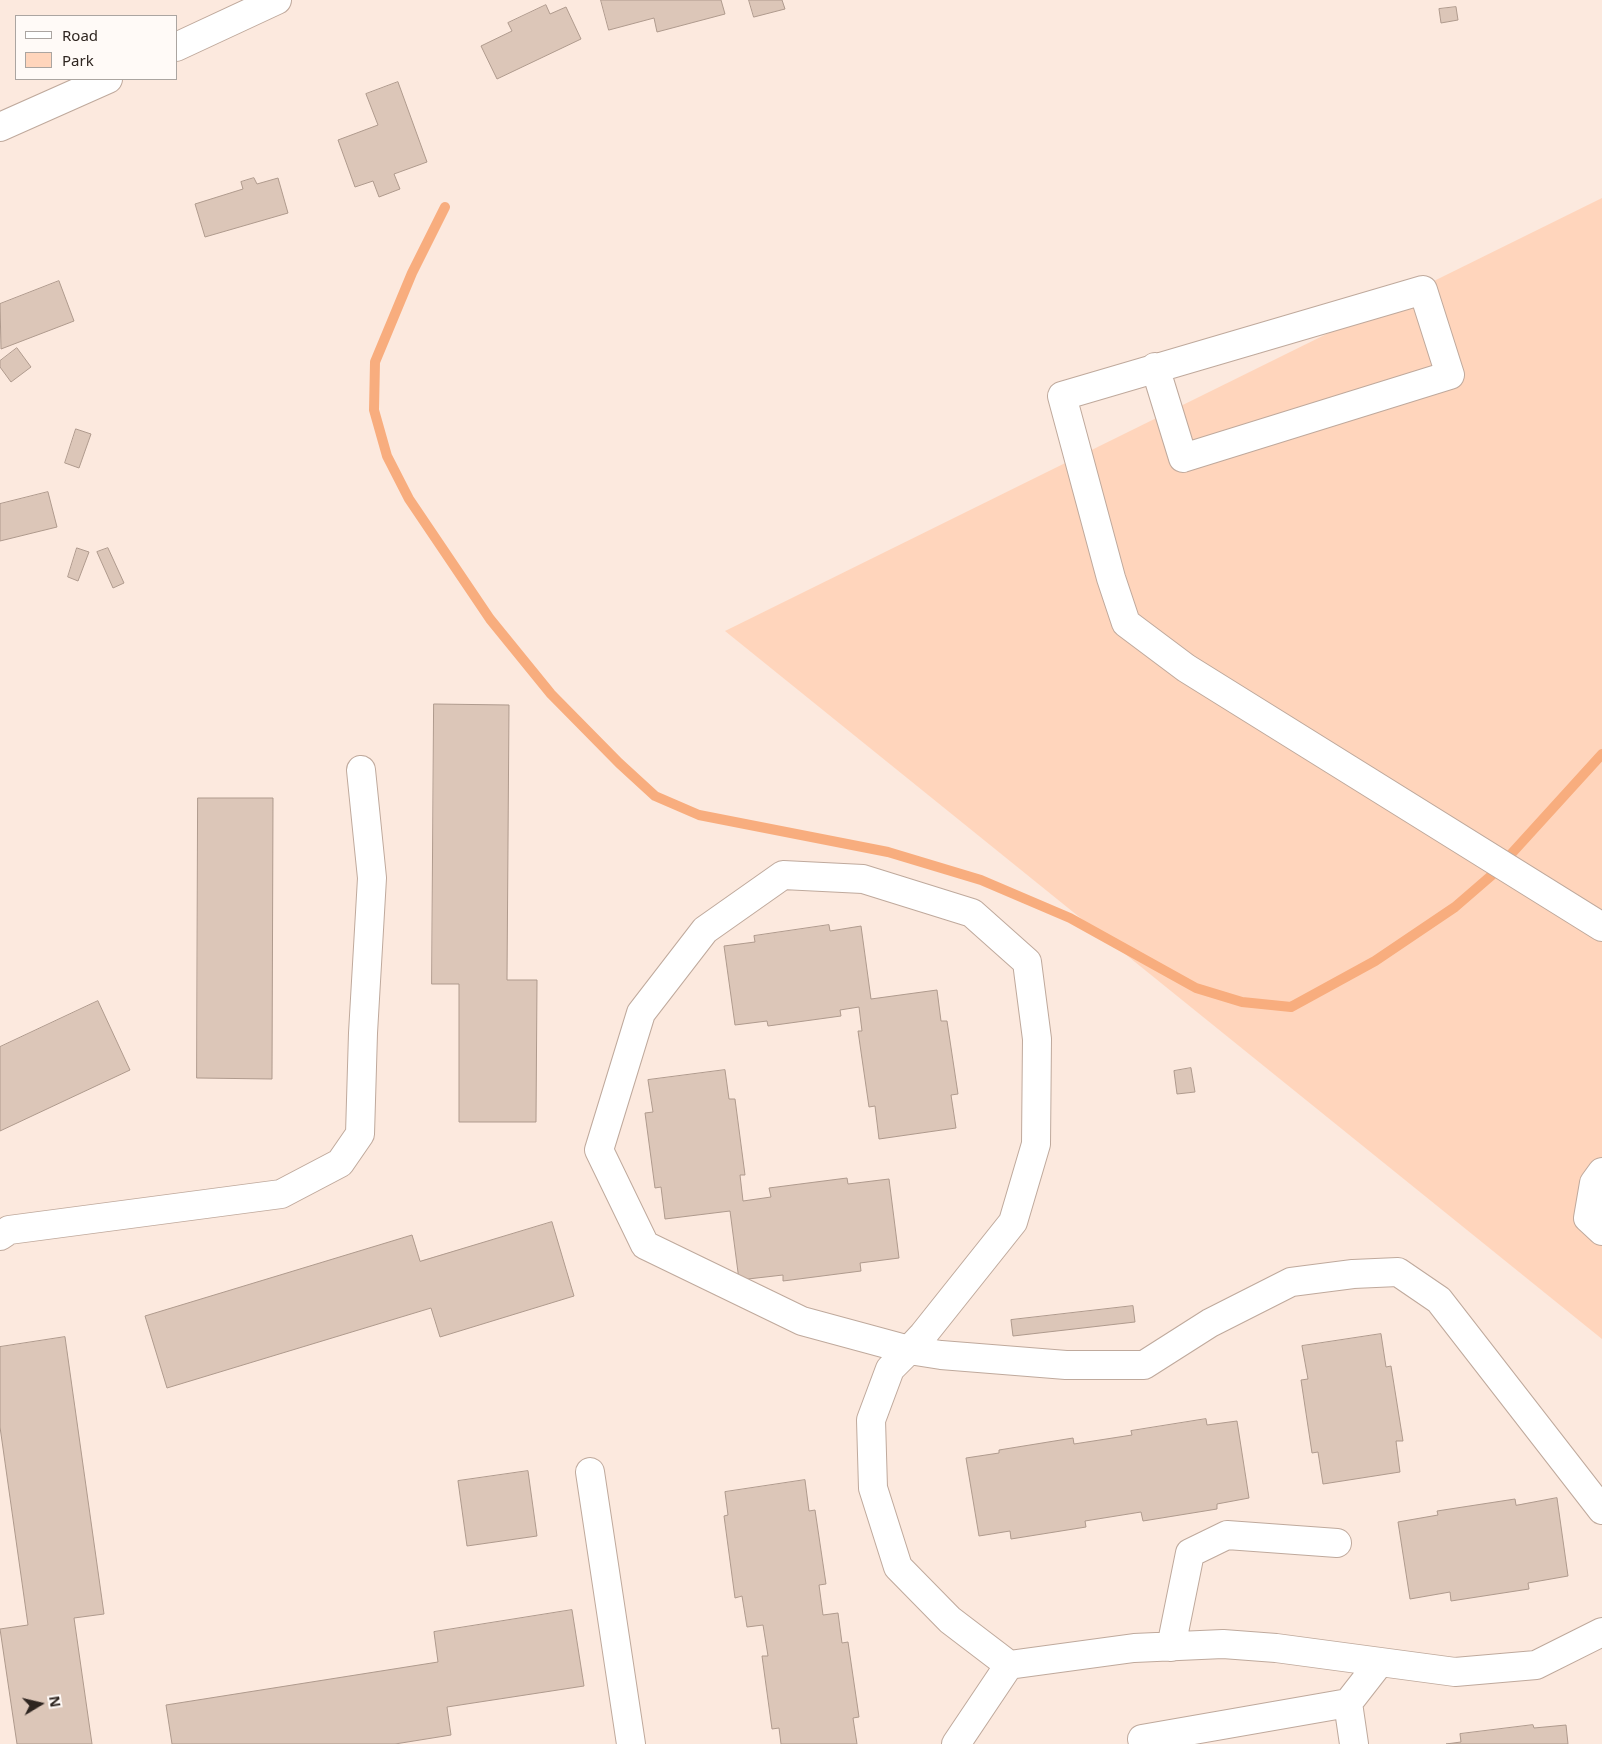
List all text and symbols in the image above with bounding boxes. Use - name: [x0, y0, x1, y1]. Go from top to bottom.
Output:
- legend: [15, 15, 178, 80]
- text: Road: [62, 25, 98, 45]
- text: Park: [62, 50, 94, 70]
- north arrow: [15, 1679, 65, 1729]
- text: N: [45, 1694, 66, 1709]

